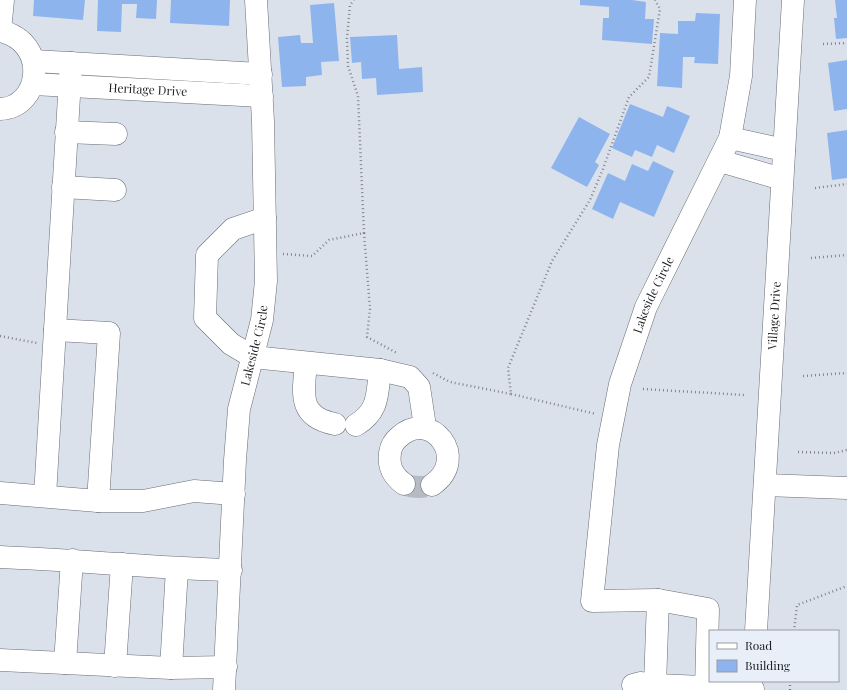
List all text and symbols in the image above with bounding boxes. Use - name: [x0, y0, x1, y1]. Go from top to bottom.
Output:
- street label: Heritage Drive: [108, 79, 188, 99]
- street label: Lakeside Circle: [629, 254, 677, 335]
- street label: Village Drive: [763, 281, 783, 351]
- street label: Lakeside Circle: [236, 304, 270, 387]
- legend: [709, 630, 839, 682]
- text: Road: [745, 637, 772, 653]
- text: Building: [745, 657, 791, 673]

